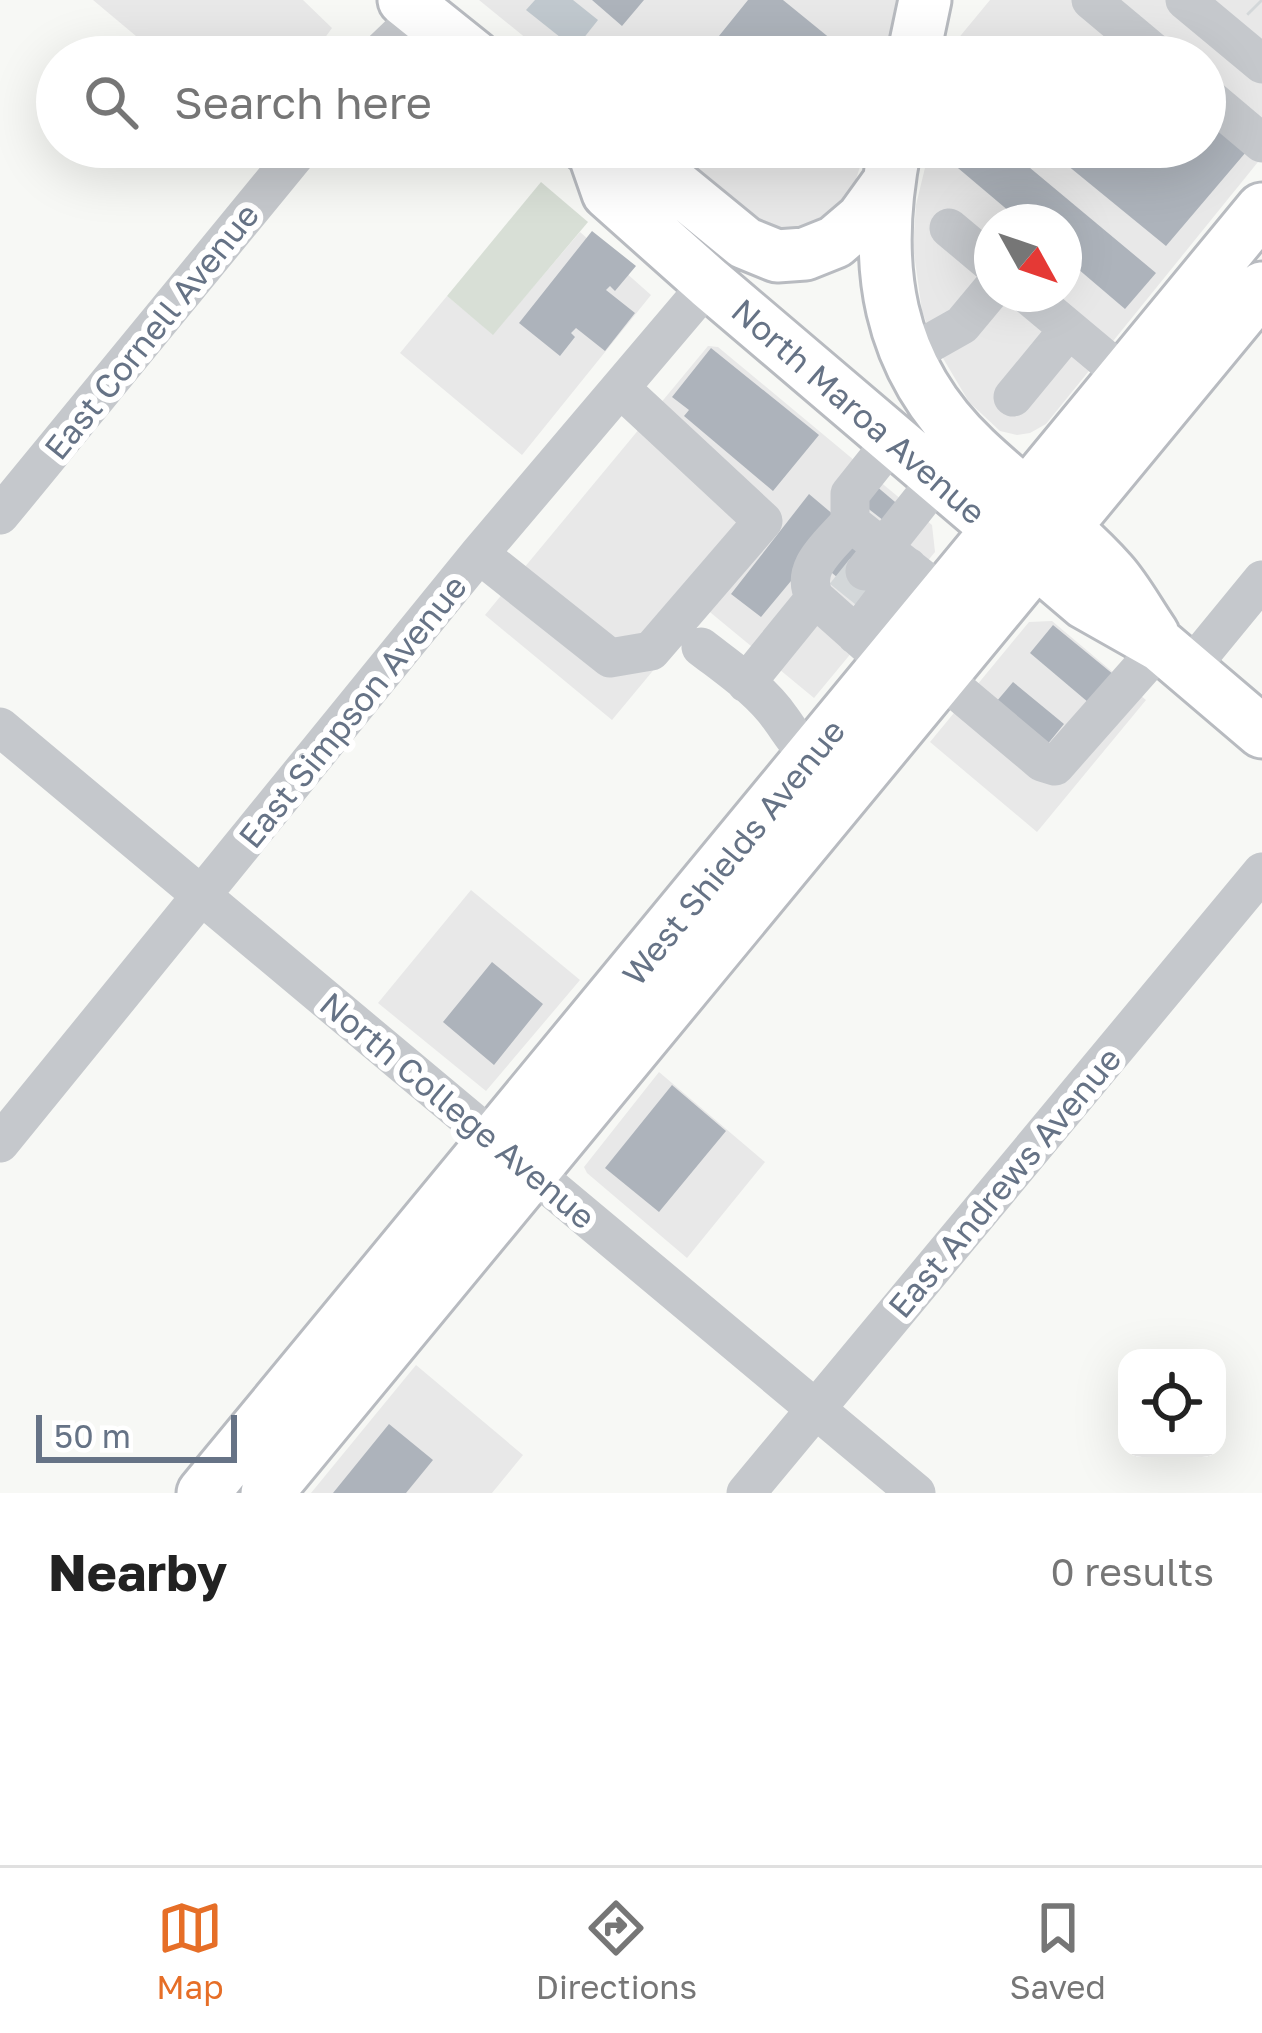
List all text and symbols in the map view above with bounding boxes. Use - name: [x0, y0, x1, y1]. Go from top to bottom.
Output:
- search box: [36, 36, 1226, 168]
- icon: search: [78, 69, 144, 135]
- text: Search here: [174, 75, 432, 129]
- street label: East Cornell Avenue: [36, 195, 266, 467]
- north arrow: [974, 204, 1082, 312]
- street label: North Maroa Avenue: [724, 290, 994, 532]
- street label: East Simpson Avenue: [230, 567, 474, 855]
- street label: West Shields Avenue: [614, 711, 852, 993]
- street label: North College Avenue: [313, 984, 603, 1236]
- street label: East Andrews Avenue: [880, 1039, 1128, 1325]
- map controls: [1118, 1349, 1226, 1457]
- button: locate: [1118, 1349, 1226, 1457]
- scale bar: [36, 1409, 237, 1462]
- text: 50 m: [54, 1416, 131, 1455]
- text: Nearby: [48, 1541, 227, 1602]
- text: 0 results: [1050, 1548, 1214, 1595]
- tab: Map: [156, 1895, 224, 2006]
- tab: Directions: [536, 1895, 697, 2006]
- tab: Saved: [1009, 1895, 1106, 2006]

